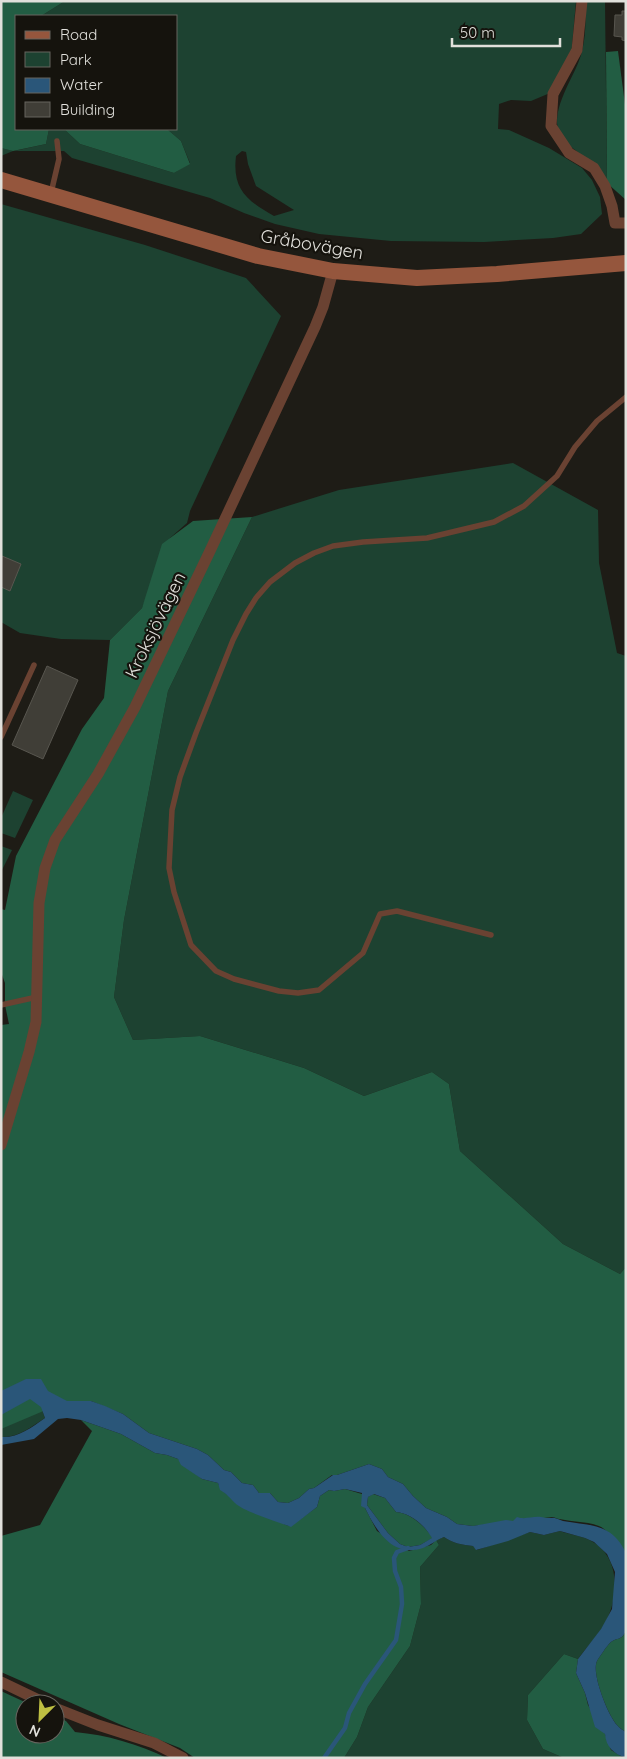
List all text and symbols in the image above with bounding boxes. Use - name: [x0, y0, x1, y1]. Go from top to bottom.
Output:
- legend: [15, 15, 178, 130]
- scale bar: [452, 15, 560, 47]
- text: 50 m: [460, 23, 495, 42]
- text: Road: [60, 25, 97, 44]
- text: Park: [60, 50, 92, 69]
- text: Water: [60, 75, 103, 94]
- text: Building: [60, 100, 115, 119]
- street label: Gråbovägen: [259, 224, 365, 264]
- street label: Kroksjövägen: [119, 568, 191, 682]
- north arrow: [15, 1694, 65, 1744]
- text: N: [26, 1721, 43, 1741]

